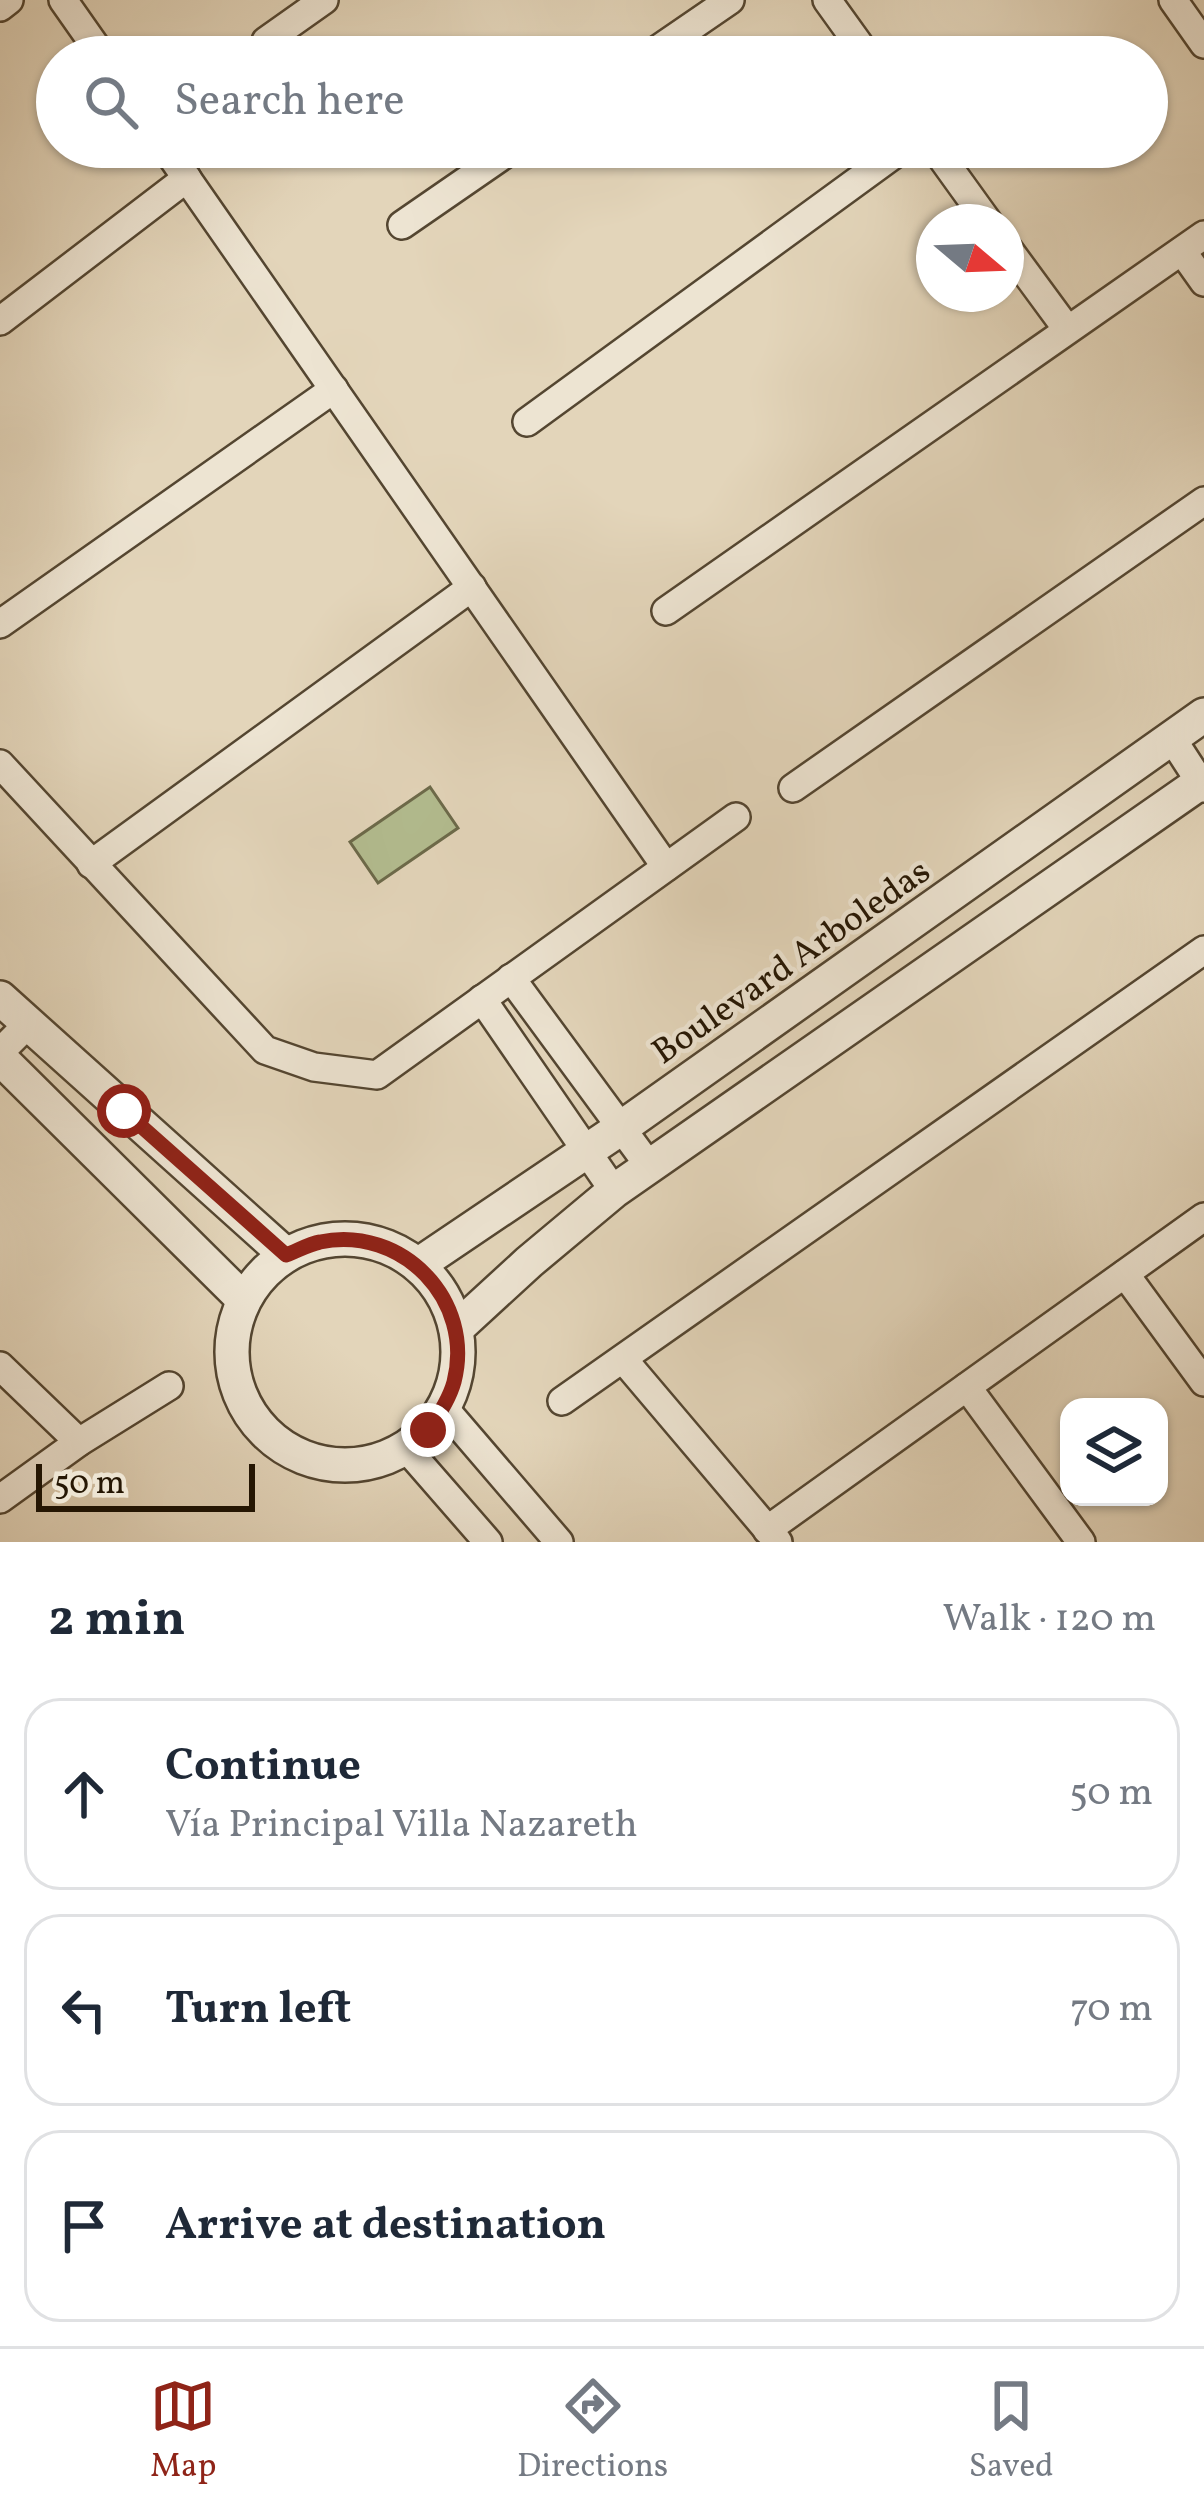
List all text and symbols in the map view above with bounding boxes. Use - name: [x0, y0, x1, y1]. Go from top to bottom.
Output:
- search box: [36, 36, 1168, 168]
- icon: search: [78, 69, 144, 135]
- text: Search here: [174, 71, 405, 134]
- north arrow: [916, 204, 1024, 312]
- street label: Boulevard Arboledas: [643, 848, 941, 1078]
- route start: [97, 1084, 151, 1138]
- map controls: [1060, 1398, 1168, 1506]
- button: layers: [1060, 1398, 1168, 1506]
- route end: [401, 1403, 455, 1457]
- scale bar: [36, 1458, 255, 1511]
- text: 50 m: [54, 1462, 125, 1508]
- text: 2 min: [48, 1585, 186, 1656]
- text: Walk · 120 m: [943, 1593, 1156, 1647]
- text: Continue: [165, 1736, 361, 1799]
- icon: ahead: [51, 1761, 117, 1827]
- text: 50 m: [1069, 1767, 1153, 1821]
- text: Vía Principal Villa Nazareth: [165, 1799, 638, 1853]
- icon: left: [51, 1977, 117, 2043]
- text: Turn left: [165, 1979, 351, 2042]
- text: 70 m: [1070, 1983, 1153, 2037]
- icon: arrive: [51, 2193, 117, 2259]
- text: Arrive at destination: [165, 2195, 606, 2258]
- tab: Map: [150, 2373, 216, 2491]
- tab: Directions: [517, 2373, 668, 2491]
- tab: Saved: [969, 2373, 1054, 2491]

